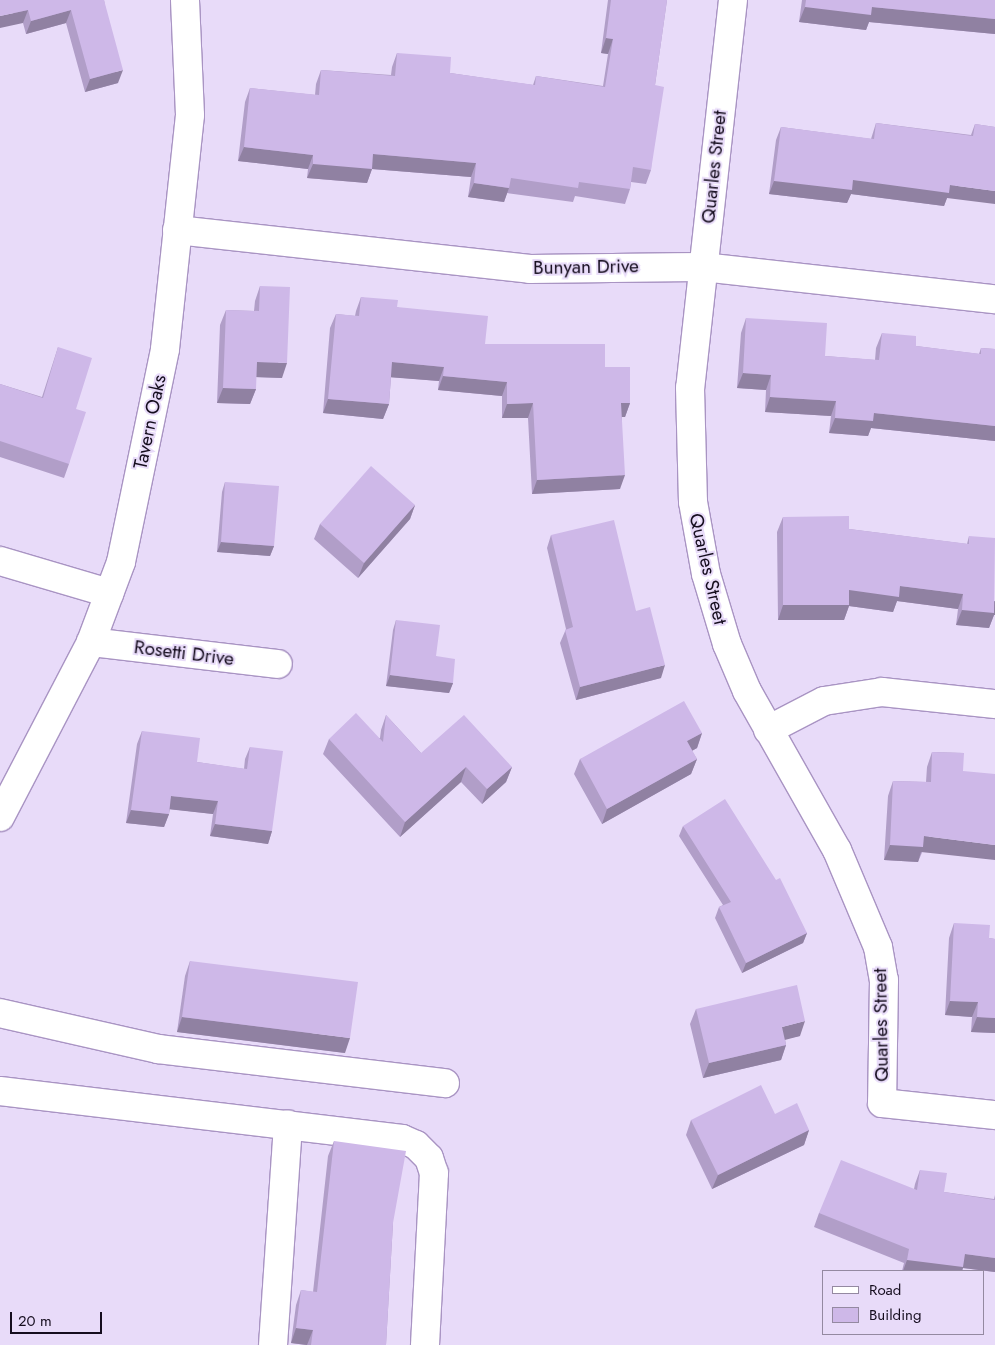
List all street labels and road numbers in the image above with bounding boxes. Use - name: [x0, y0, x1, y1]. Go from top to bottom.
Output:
- street label: Quarles Street: [697, 109, 731, 225]
- street label: Bunyan Drive: [533, 255, 639, 279]
- street label: Tavern Oaks: [129, 373, 171, 471]
- street label: Quarles Street: [684, 511, 732, 627]
- street label: Rosetti Drive: [133, 636, 235, 670]
- street label: Quarles Street: [869, 968, 893, 1082]

